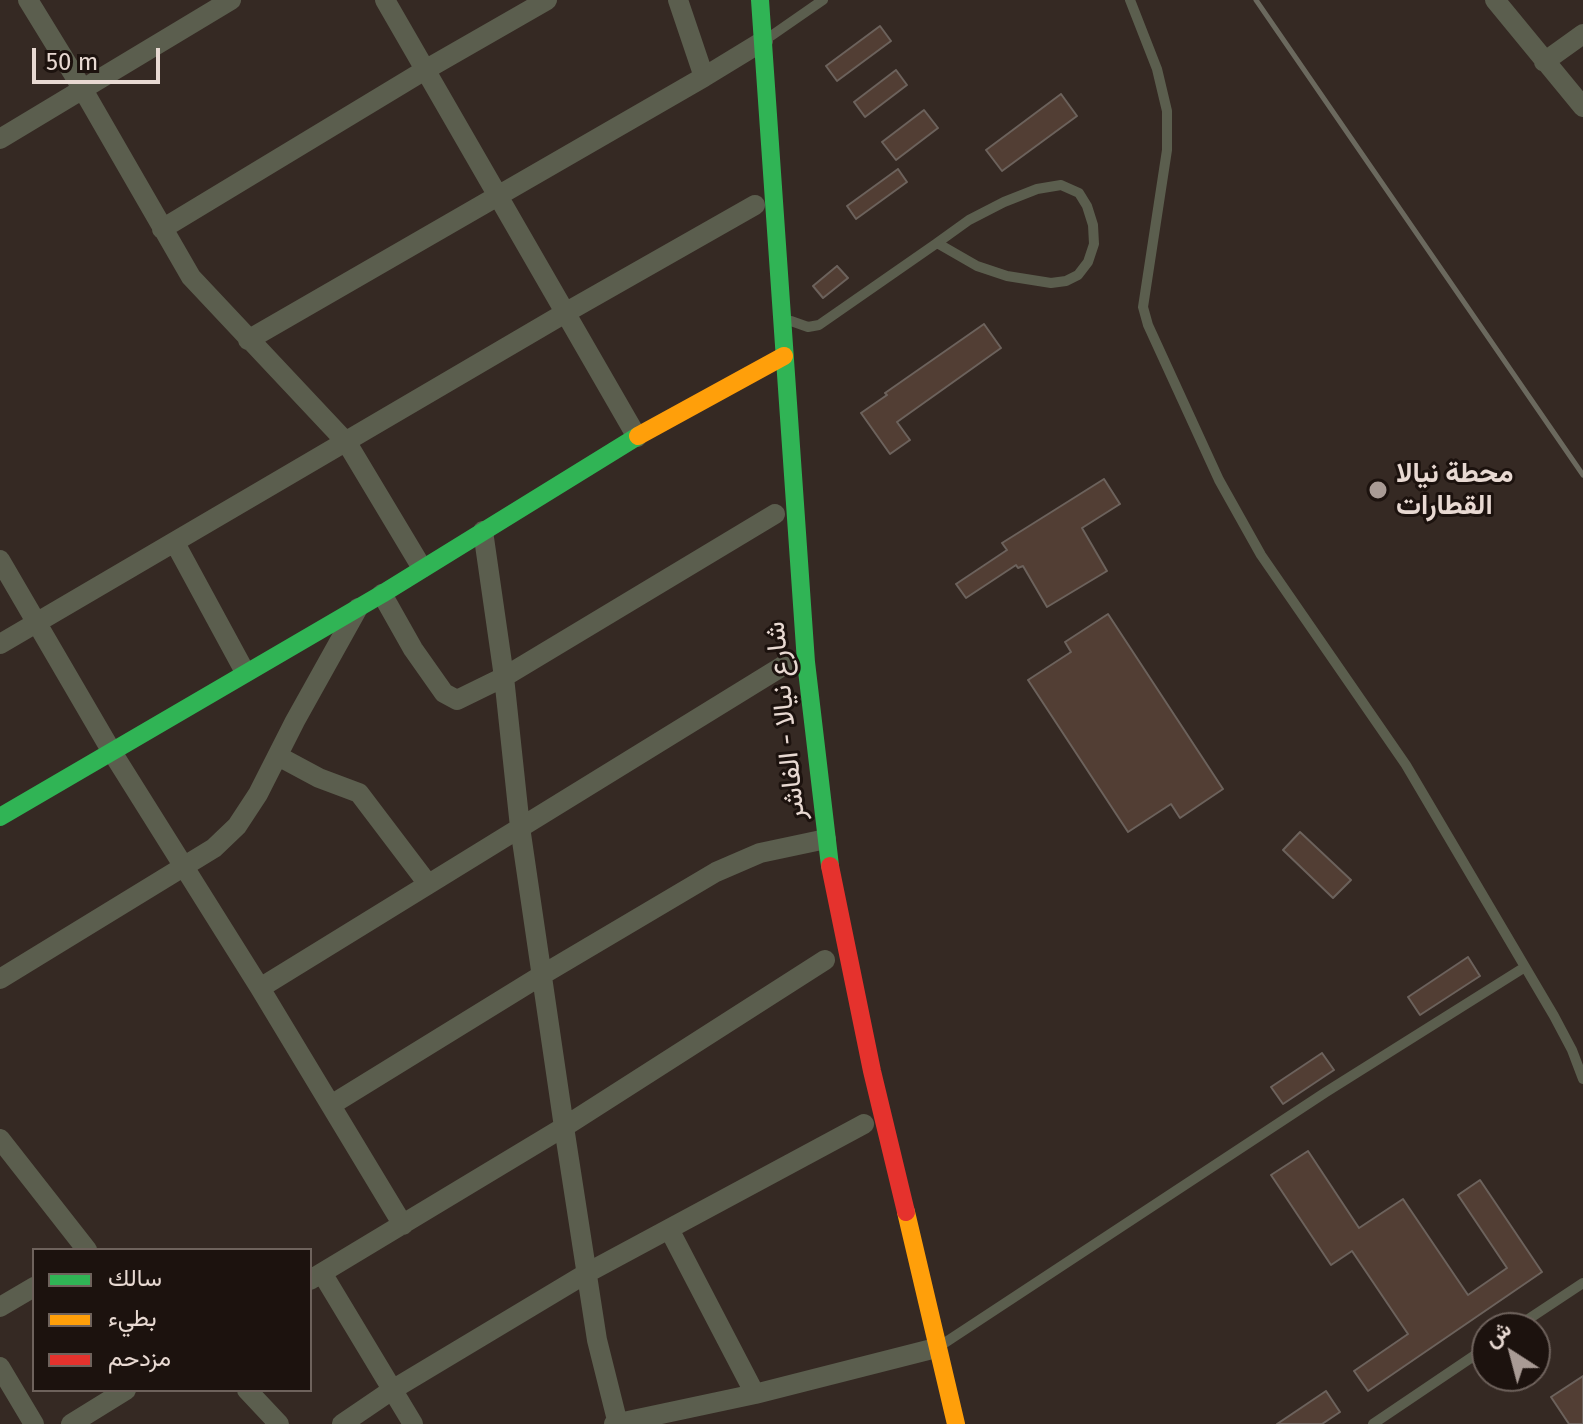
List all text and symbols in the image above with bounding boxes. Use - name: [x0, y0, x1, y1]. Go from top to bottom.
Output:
- scale bar: [36, 32, 164, 82]
- text: 50 m: [46, 48, 98, 76]
- place label: محطة نيالا القطارات: [1396, 457, 1513, 523]
- marker: محطة نيالا القطارات: [1367, 479, 1389, 501]
- street label: شارع نيالا - الفاشر: [759, 620, 813, 822]
- legend: [32, 1248, 312, 1392]
- text: سالك: [108, 1264, 162, 1292]
- text: بطيء: [108, 1304, 157, 1332]
- north arrow: [1471, 1312, 1551, 1392]
- text: ش: [1479, 1315, 1516, 1352]
- text: مزدحم: [108, 1344, 171, 1372]

